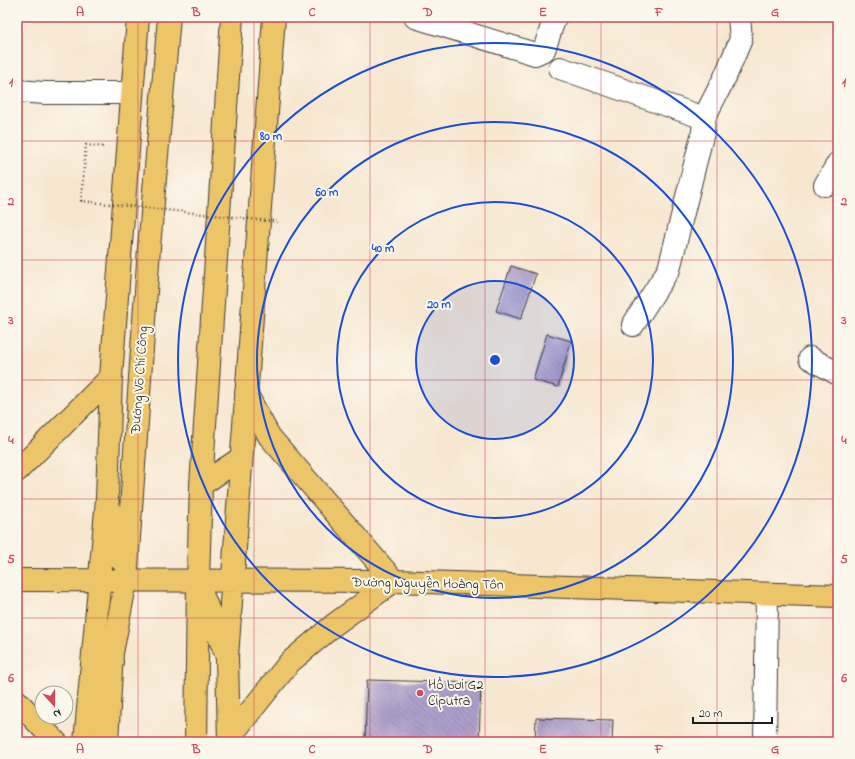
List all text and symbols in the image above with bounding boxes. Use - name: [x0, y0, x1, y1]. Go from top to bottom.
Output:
- text: A: [76, 3, 84, 22]
- text: B: [191, 3, 201, 22]
- text: C: [308, 3, 316, 22]
- text: D: [422, 3, 433, 22]
- text: E: [539, 3, 547, 22]
- text: F: [654, 3, 664, 22]
- text: G: [771, 3, 779, 22]
- text: 1: [9, 73, 14, 92]
- text: 1: [842, 73, 847, 92]
- text: 80 m: [259, 128, 283, 146]
- text: 60 m: [315, 184, 339, 202]
- text: 2: [7, 192, 15, 211]
- text: 2: [840, 192, 848, 211]
- text: 40 m: [371, 240, 395, 258]
- text: 20 m: [426, 296, 451, 314]
- text: 3: [7, 311, 14, 330]
- text: 3: [840, 311, 847, 330]
- street label: Đường Võ Chí Công: [126, 325, 155, 436]
- centre of rings: [488, 353, 502, 367]
- text: 4: [7, 431, 14, 450]
- text: 4: [840, 431, 847, 450]
- text: 5: [7, 550, 15, 569]
- text: 5: [840, 550, 848, 569]
- street label: Đường Nguyễn Hoàng Tôn: [351, 572, 504, 597]
- text: 6: [7, 669, 14, 688]
- text: 6: [840, 669, 847, 688]
- place label: Hồ bơi G2 Ciputra: [428, 675, 483, 712]
- north arrow: [34, 685, 74, 725]
- marker: Hồ bơi G2 Ciputra: [415, 688, 425, 698]
- scale bar: [693, 699, 772, 725]
- text: N: [51, 705, 64, 722]
- text: 20 m: [699, 705, 722, 723]
- text: A: [76, 740, 84, 759]
- text: B: [191, 740, 201, 759]
- text: C: [308, 740, 316, 759]
- text: D: [422, 740, 433, 759]
- text: E: [539, 740, 547, 759]
- text: F: [654, 740, 664, 759]
- text: G: [771, 740, 779, 759]

